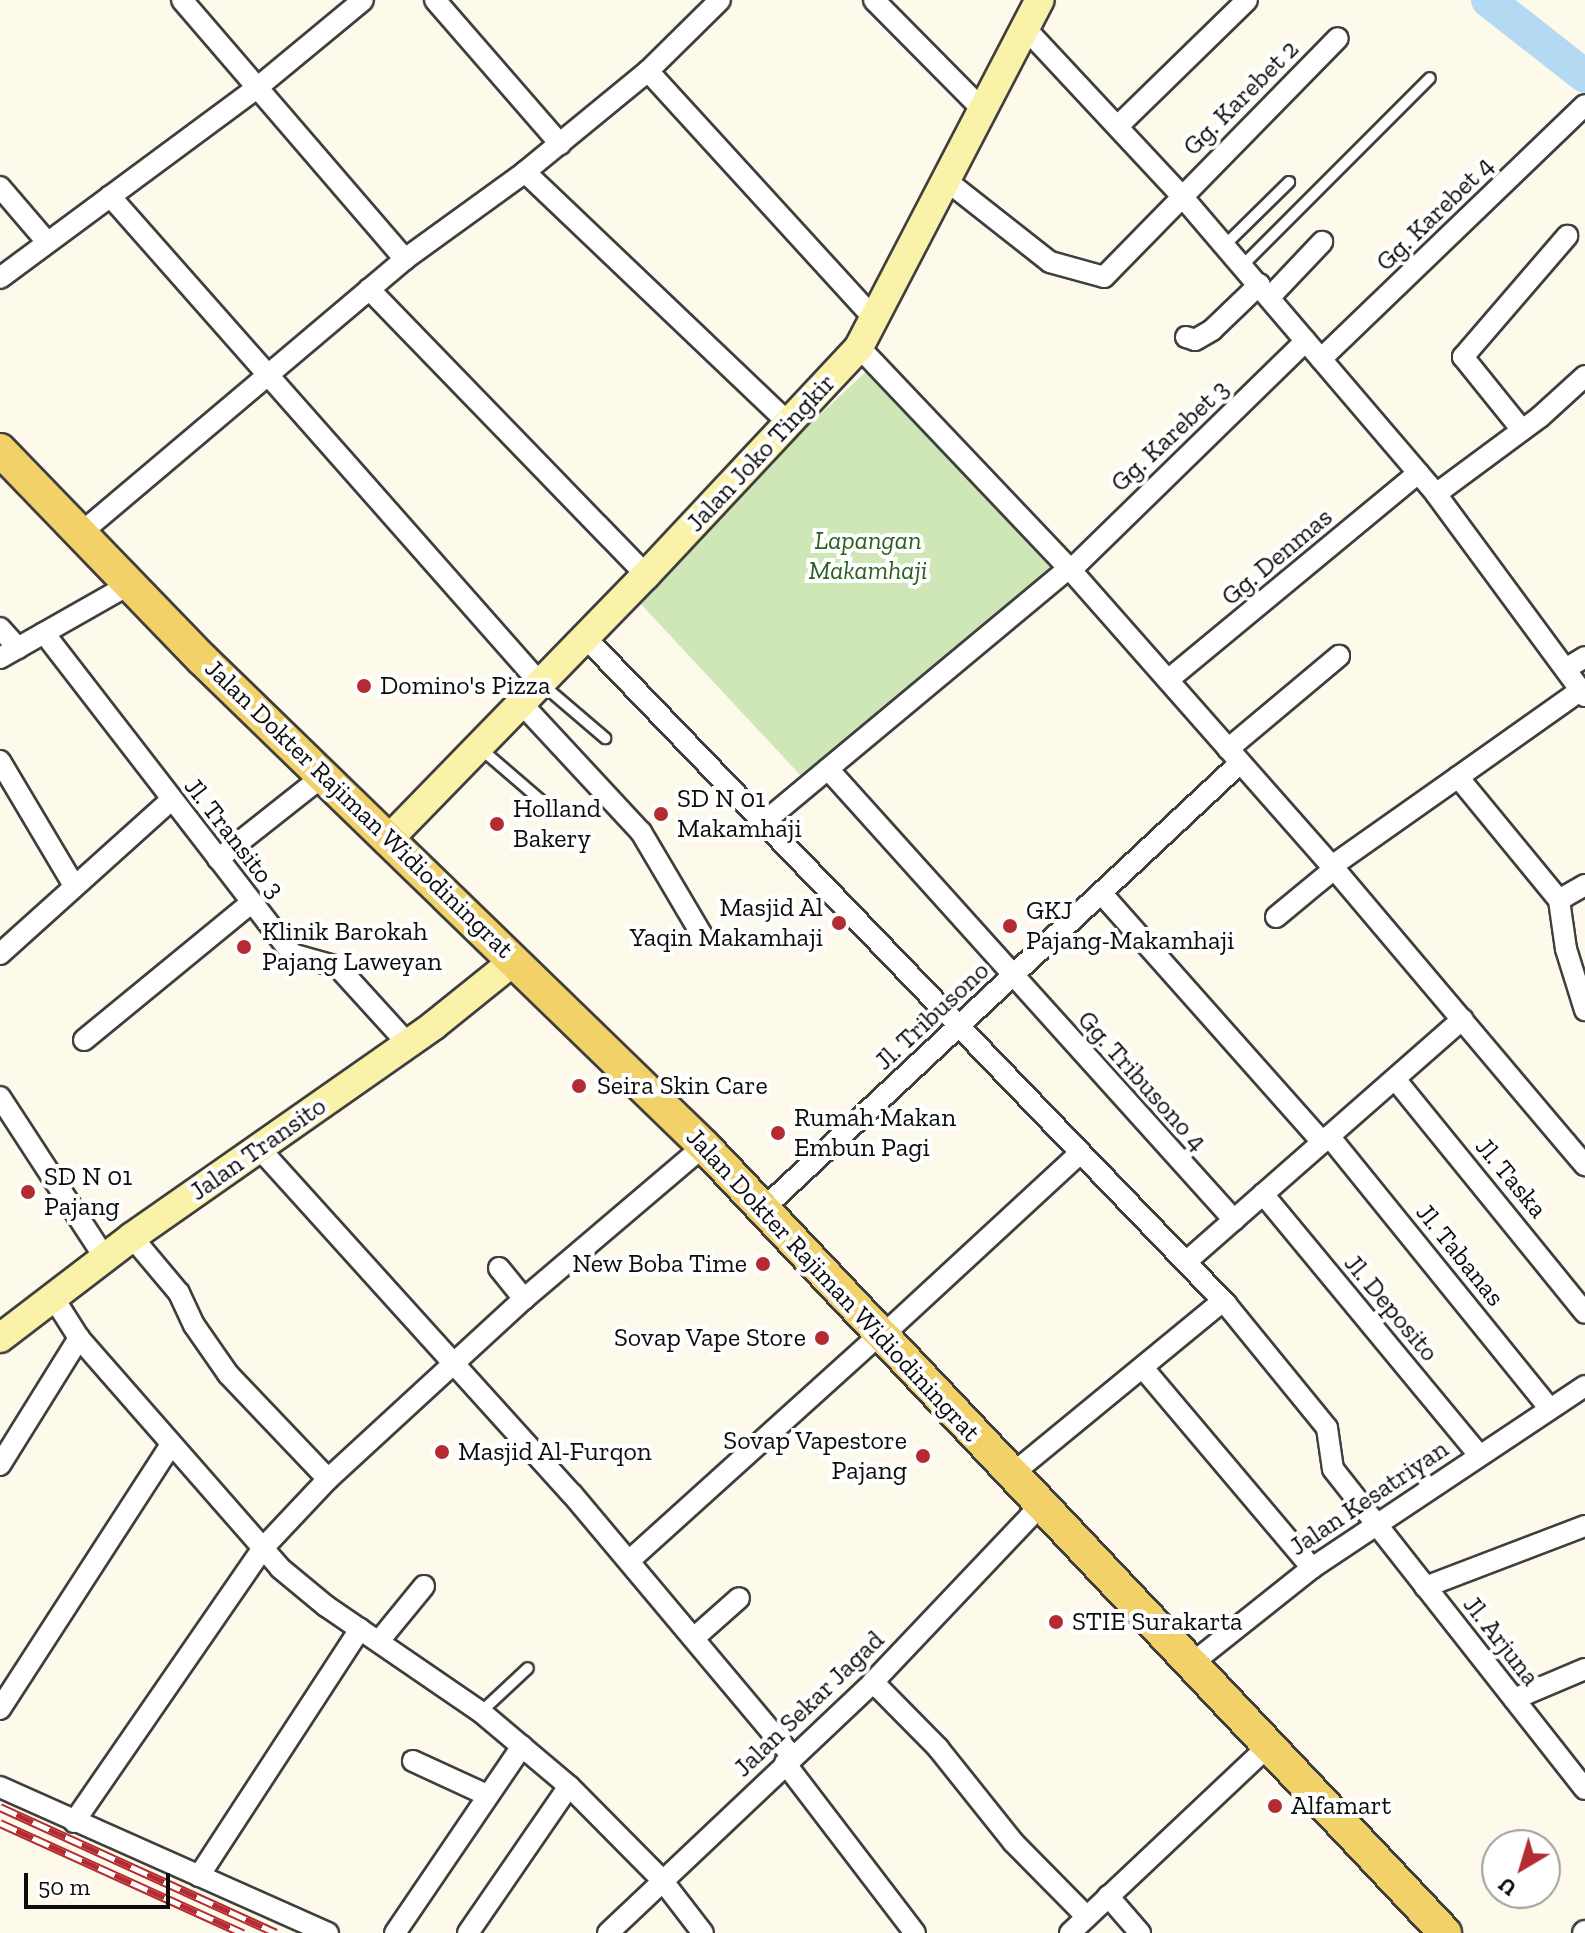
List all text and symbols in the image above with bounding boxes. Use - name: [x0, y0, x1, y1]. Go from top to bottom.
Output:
- street label: Gg. Karebet 2: [1177, 34, 1305, 162]
- street label: Gg. Karebet 4: [1370, 150, 1500, 278]
- street label: Jalan Joko Tingkir: [680, 367, 842, 539]
- street label: Gg. Karebet 3: [1105, 373, 1235, 499]
- street label: Gg. Denmas: [1215, 502, 1339, 612]
- park label: Lapangan Makamhaji: [809, 525, 927, 586]
- street label: Jalan Dokter Rajiman Widiodiningrat: [198, 653, 520, 965]
- place label: Domino's Pizza: [380, 670, 550, 702]
- marker: Domino's Pizza: [355, 677, 373, 695]
- street label: Jl. Transito 3: [177, 771, 291, 905]
- place label: SD N 01 Makamhaji: [677, 783, 802, 844]
- place label: Holland Bakery: [513, 793, 601, 854]
- marker: SD N 01 Makamhaji: [652, 805, 670, 823]
- marker: Holland Bakery: [488, 815, 506, 833]
- place label: Masjid Al Yaqin Makamhaji: [630, 892, 823, 954]
- place label: GKJ Pajang-Makamhaji: [1026, 895, 1234, 956]
- marker: Masjid Al Yaqin Makamhaji: [830, 914, 848, 932]
- place label: Klinik Barokah Pajang Laweyan: [262, 916, 442, 978]
- marker: GKJ Pajang-Makamhaji: [1001, 917, 1019, 935]
- marker: Klinik Barokah Pajang Laweyan: [233, 936, 255, 958]
- street label: Jl. Tribusono: [868, 955, 996, 1077]
- street label: Gg. Tribusono 4: [1071, 1004, 1213, 1158]
- place label: Seira Skin Care: [597, 1070, 768, 1102]
- marker: Seira Skin Care: [568, 1075, 590, 1097]
- street label: Jalan Transito: [184, 1090, 332, 1208]
- place label: Rumah Makan Embun Pagi: [794, 1102, 956, 1164]
- street label: Jalan Dokter Rajiman Widiodiningrat: [679, 1121, 987, 1449]
- marker: Rumah Makan Embun Pagi: [769, 1124, 787, 1142]
- street label: Jl. Taska: [1468, 1131, 1554, 1225]
- place label: SD N 01 Pajang: [44, 1161, 132, 1222]
- marker: SD N 01 Pajang: [19, 1183, 37, 1201]
- street label: Jl. Tabanas: [1409, 1197, 1511, 1313]
- place label: New Boba Time: [571, 1248, 747, 1280]
- street label: Jl. Deposito: [1337, 1248, 1445, 1368]
- marker: New Boba Time: [754, 1255, 772, 1273]
- place label: Sovap Vape Store: [613, 1322, 806, 1354]
- marker: Sovap Vape Store: [813, 1329, 831, 1347]
- place label: Sovap Vapestore Pajang: [722, 1425, 907, 1486]
- street label: Jalan Kesatriyan: [1284, 1433, 1454, 1563]
- place label: Masjid Al-Furqon: [458, 1436, 653, 1468]
- marker: Masjid Al-Furqon: [433, 1443, 451, 1461]
- marker: Sovap Vapestore Pajang: [914, 1447, 932, 1465]
- street label: Jl. Arjuna: [1456, 1589, 1546, 1693]
- place label: STIE Surakarta: [1072, 1606, 1243, 1638]
- marker: STIE Surakarta: [1047, 1613, 1065, 1631]
- street label: Jalan Sekar Jagad: [727, 1624, 891, 1784]
- place label: Alfamart: [1291, 1790, 1391, 1822]
- marker: Alfamart: [1266, 1797, 1284, 1815]
- north arrow: [1481, 1829, 1561, 1909]
- scale bar: [28, 1857, 174, 1907]
- text: U: [1493, 1871, 1522, 1902]
- text: 50 m: [38, 1872, 90, 1901]

